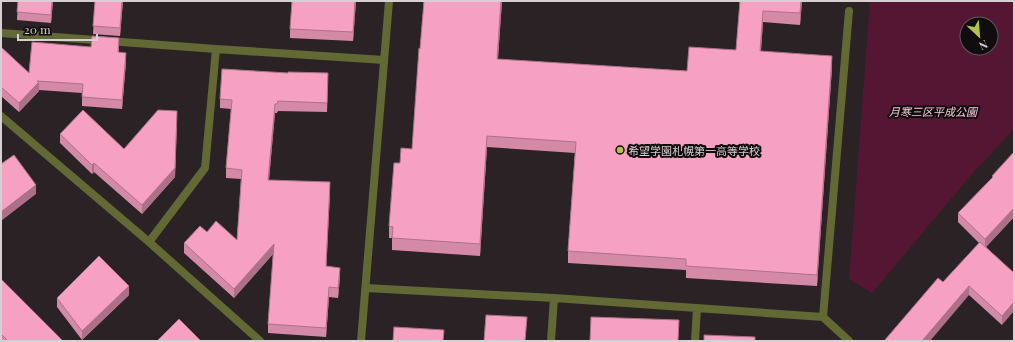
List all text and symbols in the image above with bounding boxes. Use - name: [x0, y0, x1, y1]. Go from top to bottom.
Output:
- scale bar: [18, 16, 97, 42]
- north arrow: [959, 16, 999, 56]
- text: 20 m: [24, 21, 51, 37]
- text: N: [977, 37, 990, 54]
- park label: 月寒三区平成公園: [889, 104, 979, 119]
- place label: 希望学園札幌第一高等学校: [628, 143, 760, 158]
- marker: 希望学園札幌第一高等学校: [615, 145, 625, 155]

